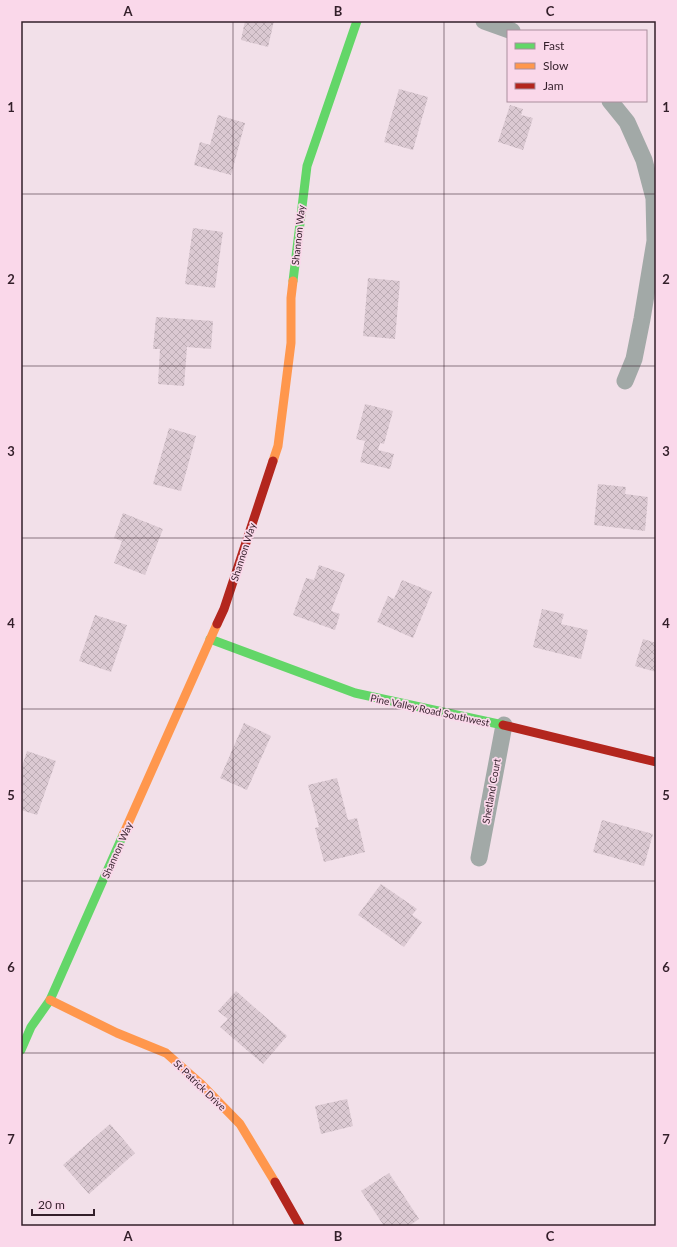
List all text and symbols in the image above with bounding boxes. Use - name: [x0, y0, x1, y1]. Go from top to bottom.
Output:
- text: A: [122, 3, 133, 19]
- text: B: [334, 3, 343, 19]
- text: C: [546, 3, 555, 19]
- legend: [507, 30, 647, 102]
- text: Fast: [543, 38, 565, 53]
- text: Slow: [543, 58, 569, 73]
- text: Jam: [543, 78, 564, 93]
- text: 1: [7, 99, 15, 115]
- text: 1: [662, 99, 670, 115]
- street label: Shannon Way: [289, 203, 307, 266]
- text: 2: [7, 271, 15, 287]
- text: 2: [662, 271, 670, 287]
- text: 3: [7, 443, 15, 459]
- text: 3: [662, 443, 670, 459]
- street label: Shannon Way: [228, 521, 258, 583]
- text: 4: [7, 615, 15, 631]
- text: 4: [662, 615, 670, 631]
- street label: Pine Valley Road Southwest: [369, 692, 491, 729]
- street label: Shetland Court: [479, 757, 503, 824]
- text: 5: [7, 787, 15, 803]
- text: 5: [662, 787, 670, 803]
- street label: Shannon Way: [99, 819, 135, 880]
- text: 6: [7, 959, 15, 975]
- text: 6: [662, 959, 670, 975]
- street label: St Patrick Drive: [171, 1057, 229, 1113]
- text: 7: [7, 1131, 15, 1147]
- text: 7: [662, 1131, 670, 1147]
- scale bar: [32, 1191, 94, 1217]
- text: 20 m: [38, 1197, 65, 1212]
- text: A: [122, 1228, 133, 1244]
- text: B: [334, 1228, 343, 1244]
- text: C: [546, 1228, 555, 1244]

